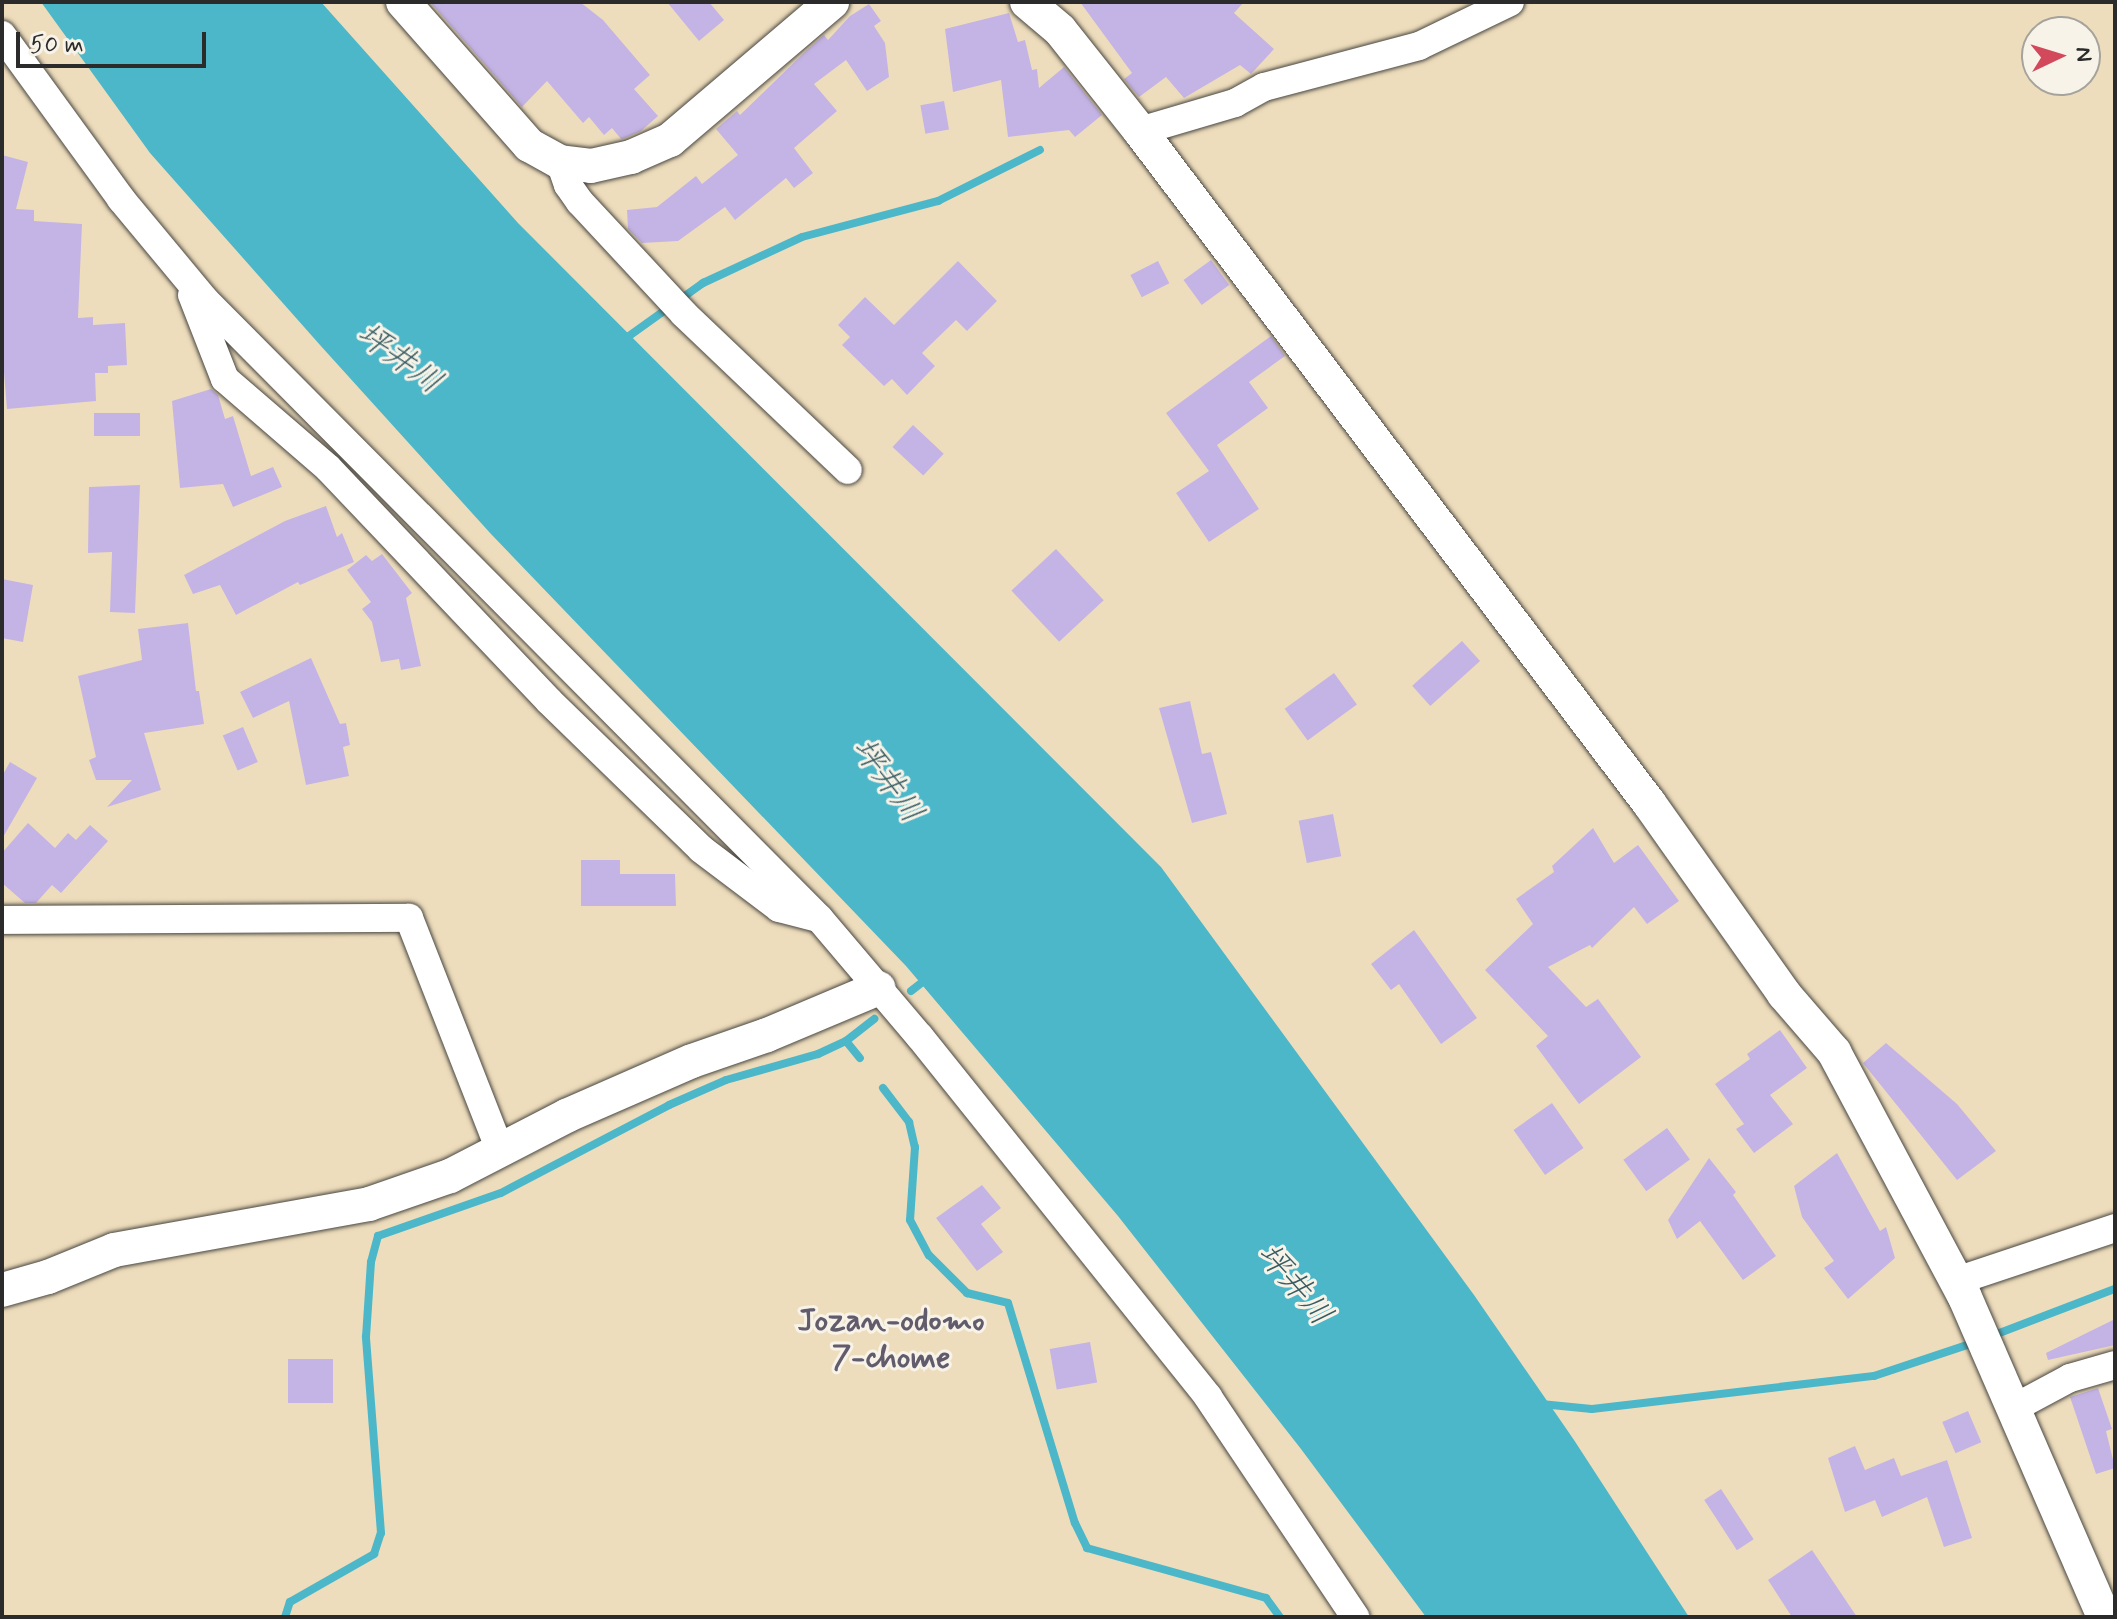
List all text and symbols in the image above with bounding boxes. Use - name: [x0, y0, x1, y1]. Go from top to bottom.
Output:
- scale bar: [20, 16, 210, 66]
- north arrow: [2021, 16, 2101, 96]
- text: 50 m: [30, 30, 84, 61]
- text: N: [2068, 46, 2097, 63]
- water label: 坪井川: [349, 315, 449, 403]
- water label: 坪井川: [843, 731, 931, 831]
- water label: 坪井川: [1248, 1236, 1340, 1334]
- district label: Jozan-odomo 7-chome: [797, 1303, 985, 1378]

